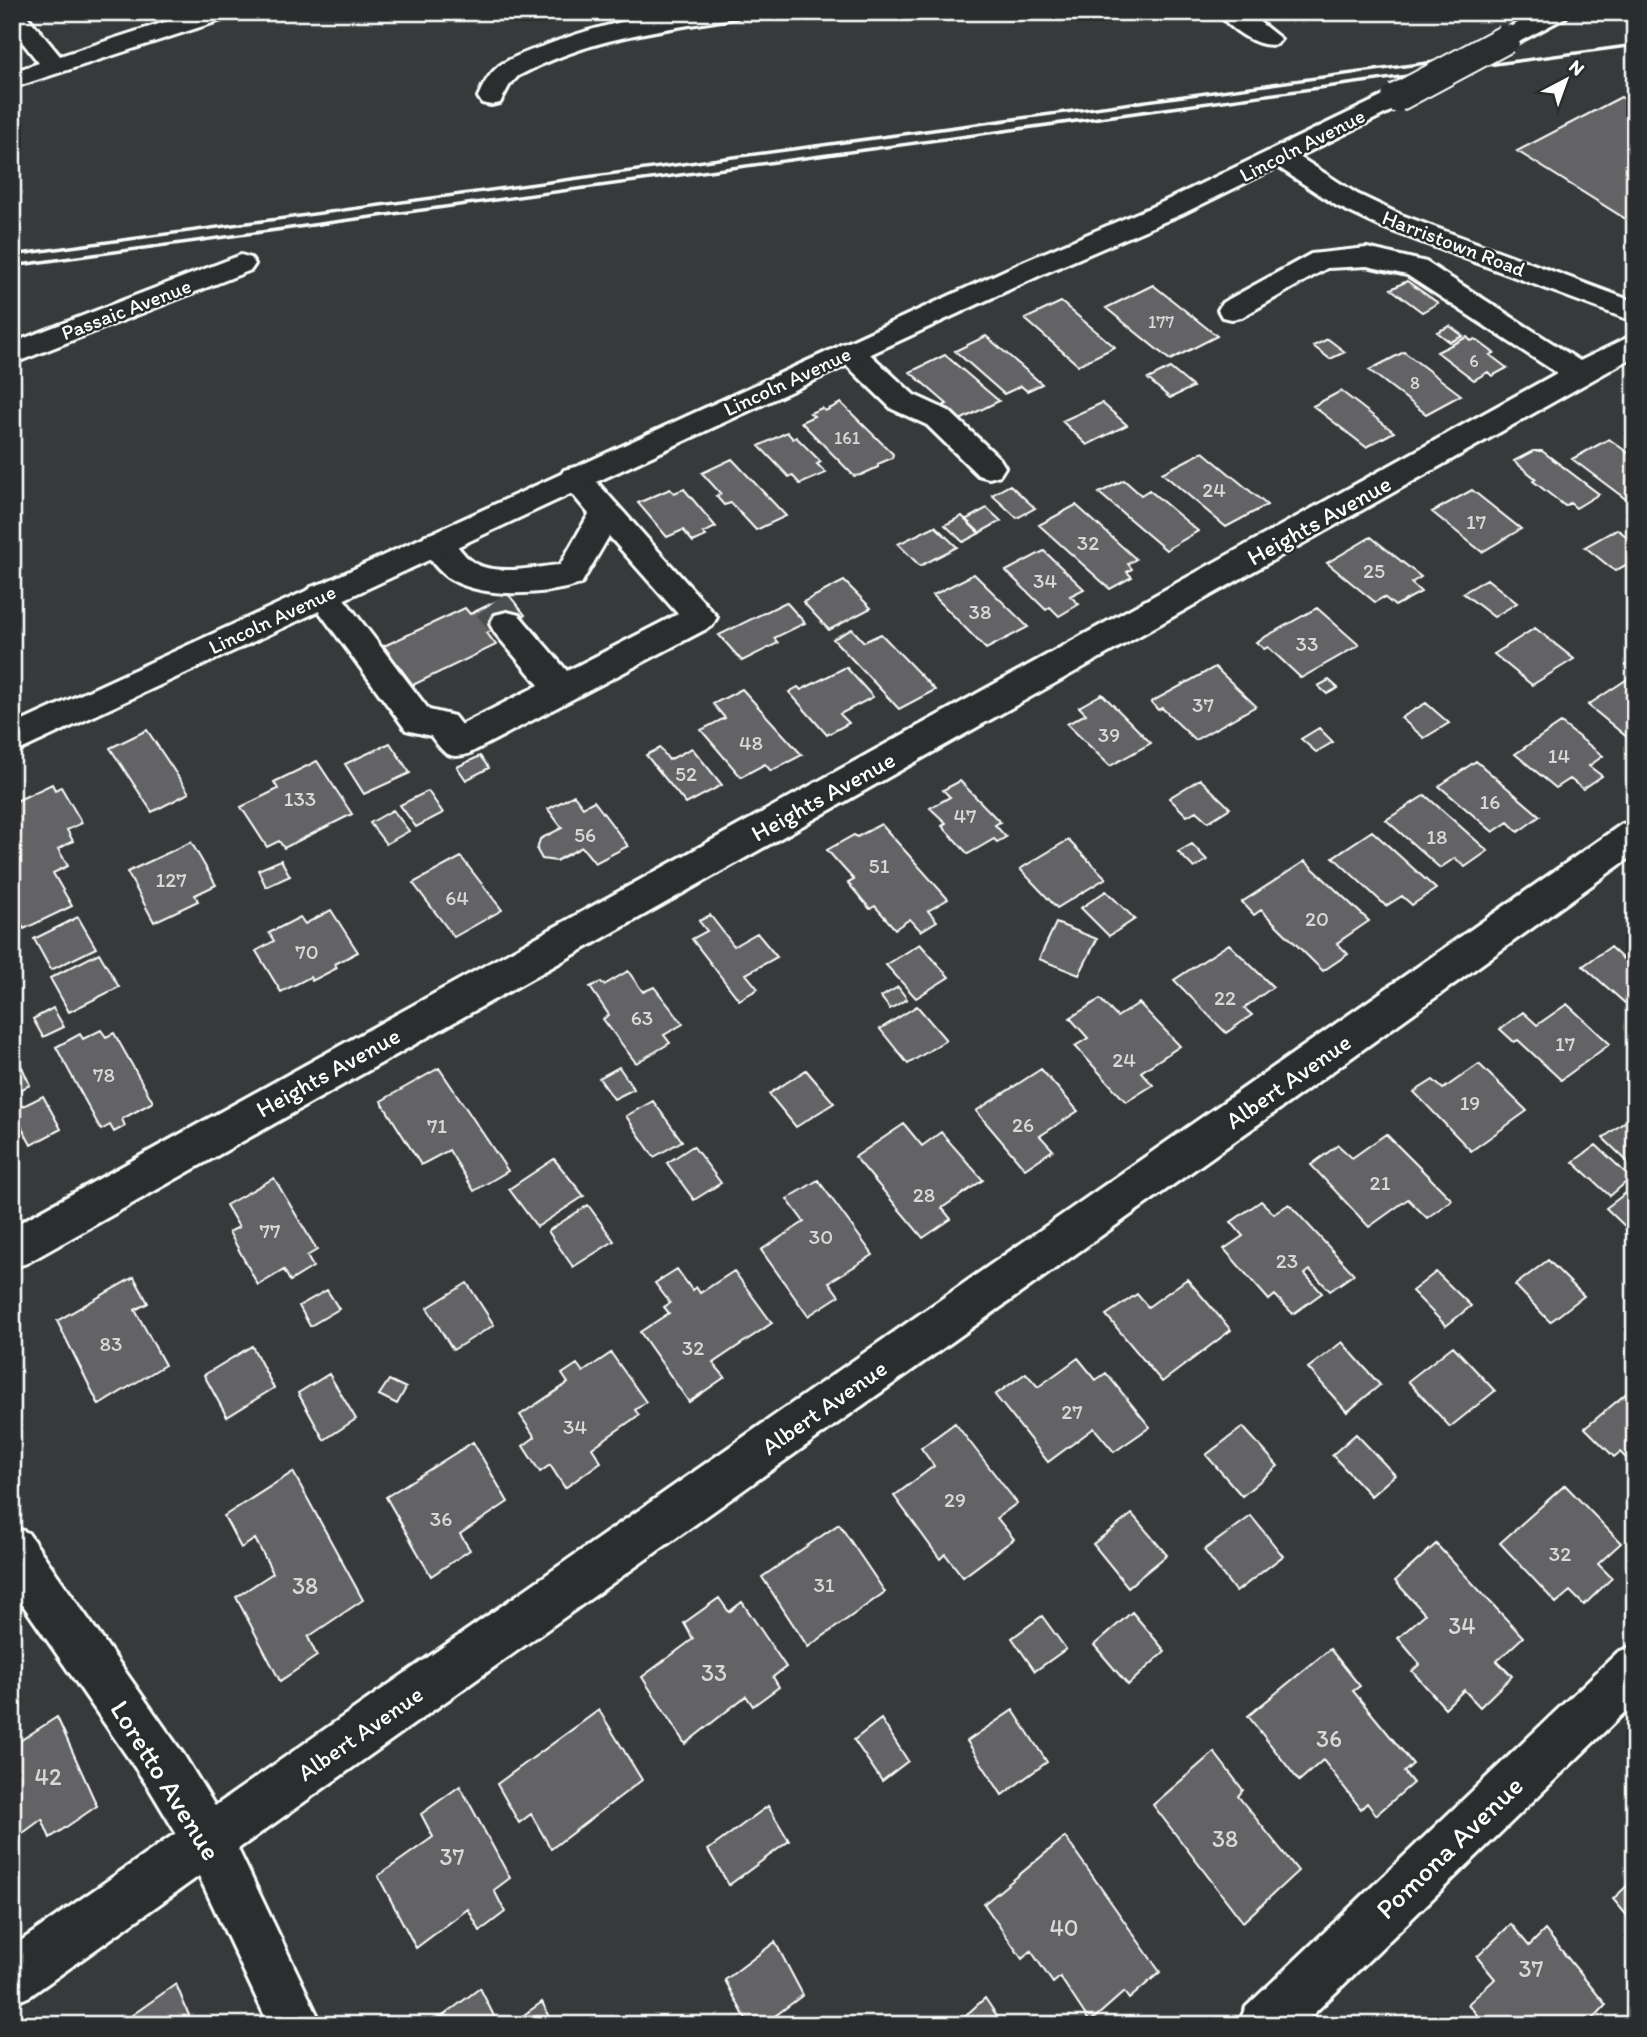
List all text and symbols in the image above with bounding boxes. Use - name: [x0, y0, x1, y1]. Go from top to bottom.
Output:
- north arrow: [1532, 46, 1602, 116]
- text: N: [1564, 55, 1589, 80]
- street label: Lincoln Avenue: [1235, 103, 1369, 187]
- street label: Harristown Road: [1379, 204, 1529, 282]
- street label: Passaic Avenue: [58, 273, 194, 345]
- house number: 177: [1148, 311, 1174, 333]
- street label: Lincoln Avenue: [719, 341, 855, 421]
- house number: 6: [1469, 350, 1479, 372]
- house number: 8: [1410, 372, 1420, 394]
- house number: 161: [834, 427, 860, 449]
- street label: Heights Avenue: [1242, 469, 1396, 571]
- house number: 24: [1202, 477, 1226, 502]
- house number: 17: [1466, 509, 1486, 534]
- house number: 32: [1077, 530, 1099, 555]
- house number: 25: [1363, 558, 1385, 583]
- house number: 34: [1033, 568, 1057, 593]
- street label: Lincoln Avenue: [204, 579, 340, 659]
- house number: 38: [969, 599, 991, 624]
- house number: 33: [1296, 631, 1318, 656]
- house number: 37: [1192, 692, 1214, 717]
- house number: 39: [1098, 722, 1120, 747]
- house number: 48: [739, 730, 763, 755]
- house number: 14: [1548, 743, 1571, 768]
- street label: Heights Avenue: [746, 745, 900, 847]
- house number: 52: [675, 761, 697, 786]
- house number: 133: [284, 786, 316, 811]
- house number: 16: [1480, 789, 1500, 814]
- house number: 47: [953, 803, 977, 828]
- house number: 56: [574, 822, 596, 847]
- house number: 18: [1426, 824, 1448, 849]
- house number: 51: [869, 853, 890, 878]
- house number: 127: [155, 867, 187, 892]
- house number: 64: [445, 885, 469, 910]
- house number: 20: [1305, 906, 1329, 931]
- house number: 70: [295, 939, 319, 964]
- house number: 22: [1214, 985, 1236, 1010]
- house number: 63: [631, 1005, 653, 1030]
- street label: Heights Avenue: [251, 1021, 405, 1123]
- street label: Albert Avenue: [1220, 1027, 1356, 1135]
- house number: 17: [1555, 1031, 1575, 1056]
- house number: 24: [1112, 1047, 1136, 1072]
- house number: 78: [93, 1062, 115, 1087]
- house number: 19: [1460, 1090, 1480, 1115]
- house number: 26: [1012, 1112, 1034, 1137]
- house number: 71: [427, 1113, 447, 1138]
- house number: 21: [1370, 1170, 1391, 1195]
- house number: 28: [913, 1182, 935, 1207]
- house number: 77: [260, 1218, 280, 1243]
- house number: 30: [809, 1224, 833, 1249]
- house number: 23: [1276, 1248, 1298, 1273]
- house number: 83: [100, 1331, 122, 1356]
- house number: 32: [682, 1335, 704, 1360]
- street label: Albert Avenue: [756, 1353, 892, 1461]
- house number: 27: [1061, 1399, 1083, 1424]
- house number: 34: [563, 1414, 587, 1439]
- house number: 29: [944, 1487, 966, 1512]
- house number: 36: [430, 1506, 452, 1531]
- house number: 32: [1549, 1541, 1571, 1566]
- house number: 38: [292, 1571, 318, 1600]
- house number: 31: [813, 1572, 835, 1597]
- house number: 34: [1448, 1611, 1476, 1640]
- house number: 33: [701, 1658, 727, 1687]
- street label: Albert Avenue: [292, 1679, 428, 1787]
- street label: Loretto Avenue: [103, 1694, 229, 1866]
- house number: 36: [1316, 1724, 1342, 1753]
- house number: 42: [34, 1762, 62, 1791]
- street label: Pomona Avenue: [1368, 1768, 1530, 1926]
- house number: 38: [1212, 1824, 1238, 1853]
- house number: 37: [440, 1842, 465, 1871]
- house number: 40: [1049, 1913, 1079, 1942]
- house number: 37: [1519, 1954, 1544, 1983]

